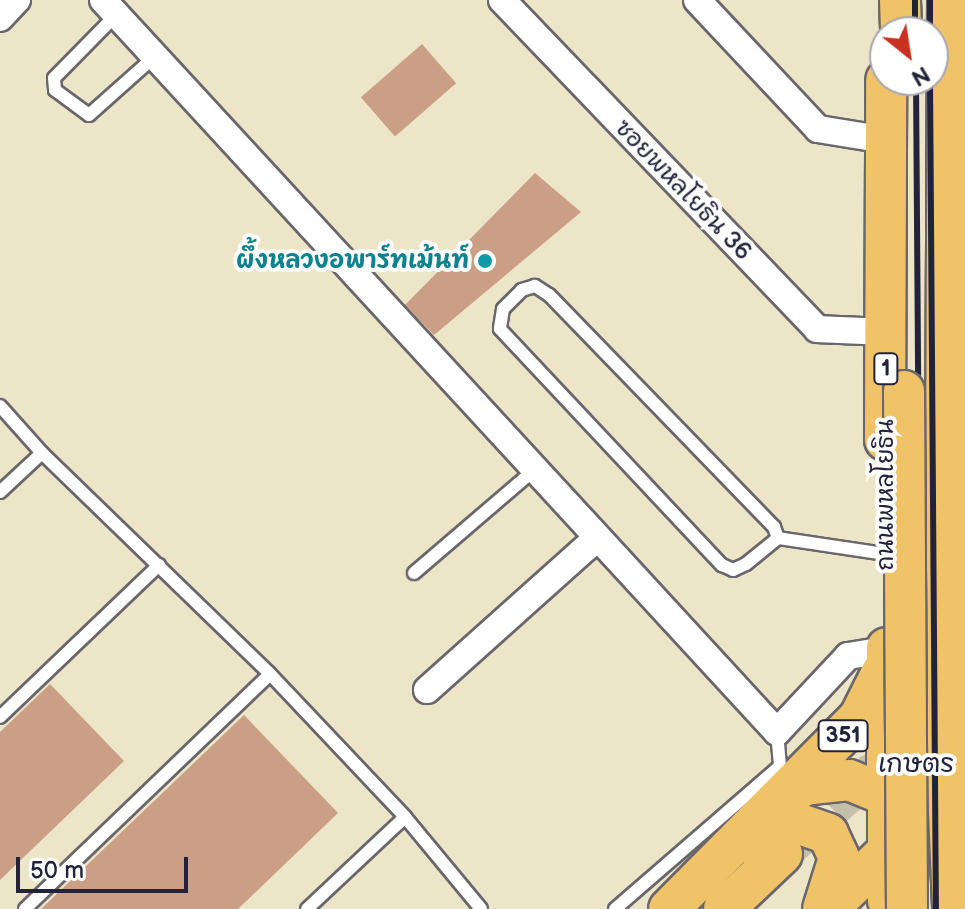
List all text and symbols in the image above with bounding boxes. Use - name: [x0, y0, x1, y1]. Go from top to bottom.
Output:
- north arrow: [869, 16, 949, 96]
- text: N: [906, 60, 934, 91]
- street label: ซอยพหลโยธิน 36: [609, 114, 757, 266]
- place label: ผึ้งหลวงอพาร์ทเม้นท์: [236, 247, 469, 275]
- marker: ผึ้งหลวงอพาร์ทเม้นท์: [476, 252, 494, 270]
- road number: 1: [872, 351, 900, 387]
- street label: ถนนพหลโยธิน: [872, 419, 900, 571]
- road number: 351: [817, 718, 869, 754]
- district label: เกษตร: [878, 749, 954, 781]
- scale bar: [20, 841, 192, 891]
- text: 50 m: [30, 856, 84, 885]

